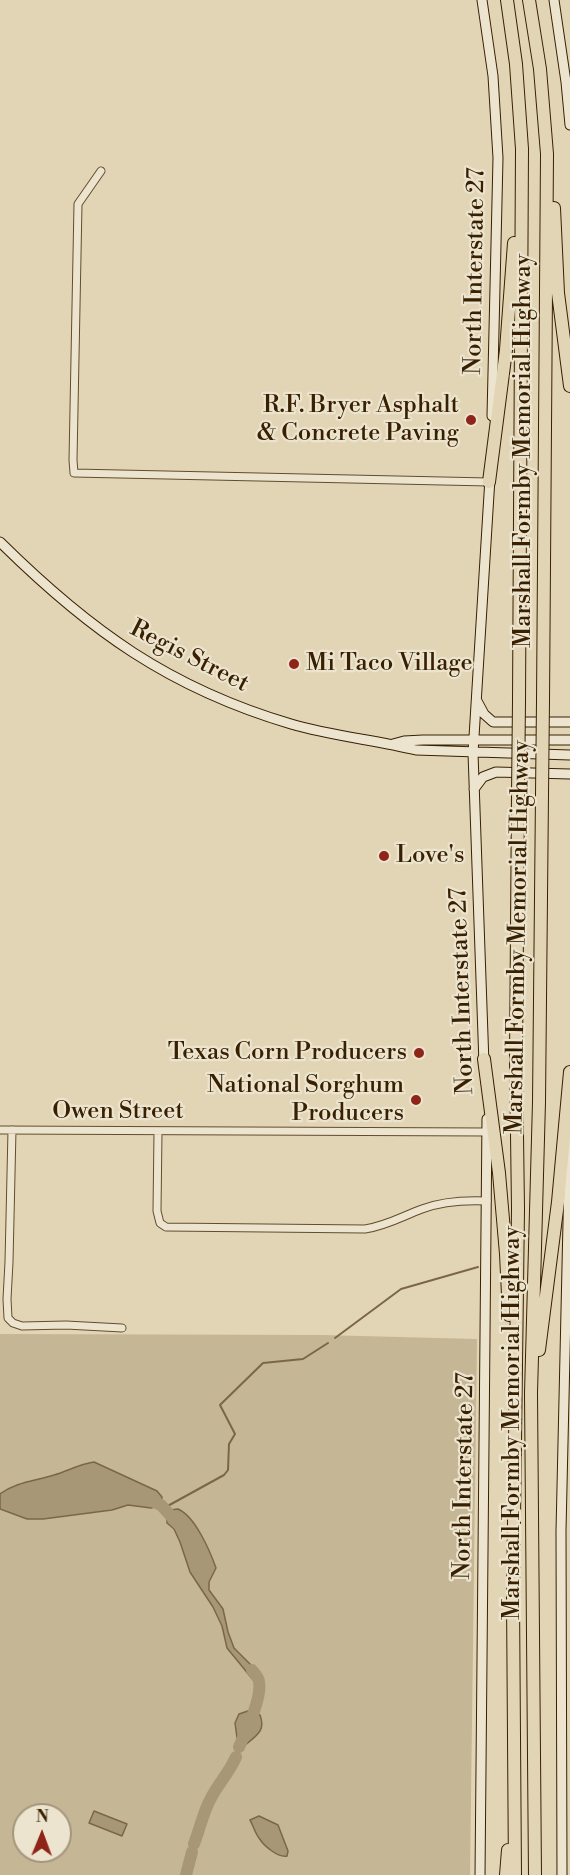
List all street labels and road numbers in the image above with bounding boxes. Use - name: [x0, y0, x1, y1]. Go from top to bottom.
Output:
- street label: North Interstate 27: [460, 167, 492, 375]
- street label: Marshall Formby Memorial Highway: [510, 254, 538, 648]
- street label: Regis Street: [125, 615, 253, 699]
- street label: Marshall Formby Memorial Highway: [501, 740, 537, 1134]
- street label: North Interstate 27: [445, 887, 481, 1095]
- street label: Owen Street: [52, 1098, 184, 1126]
- street label: Marshall Formby Memorial Highway: [499, 1226, 527, 1620]
- street label: North Interstate 27: [449, 1372, 481, 1580]

